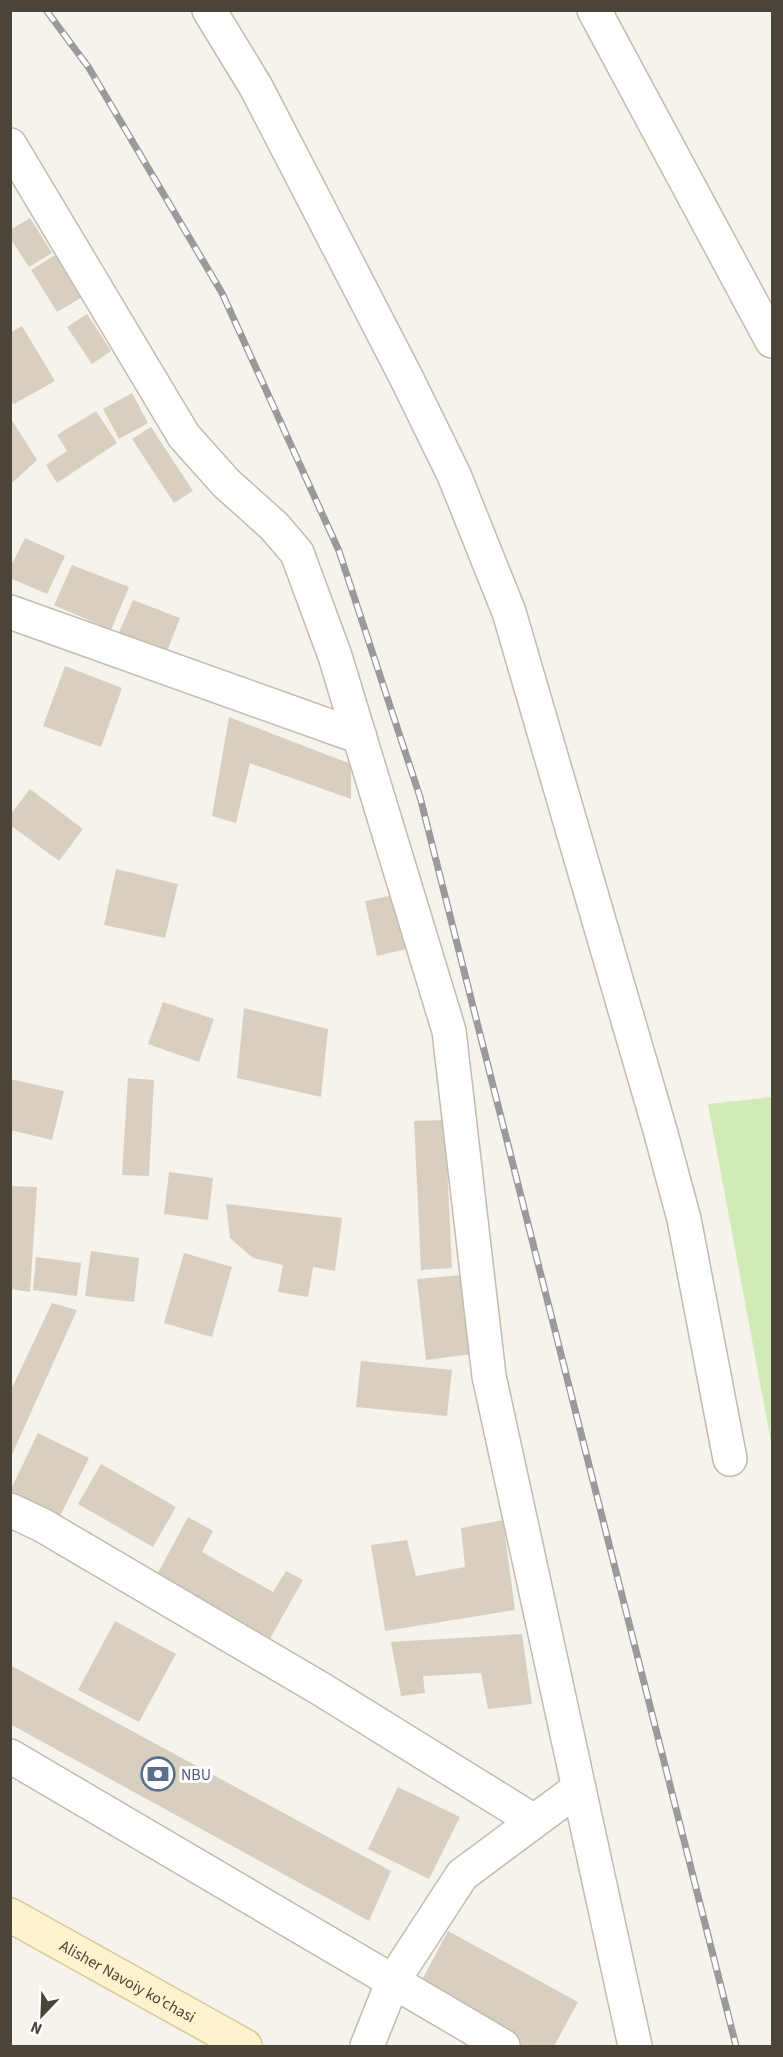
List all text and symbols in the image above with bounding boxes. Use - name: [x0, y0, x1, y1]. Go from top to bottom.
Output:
- bank icon: NBU: [140, 1756, 176, 1792]
- place label: NBU: [181, 1764, 211, 1786]
- street label: Alisher Navoiy ko'chasi: [56, 1935, 199, 2028]
- north arrow: [12, 1985, 72, 2045]
- text: N: [27, 2016, 46, 2040]

